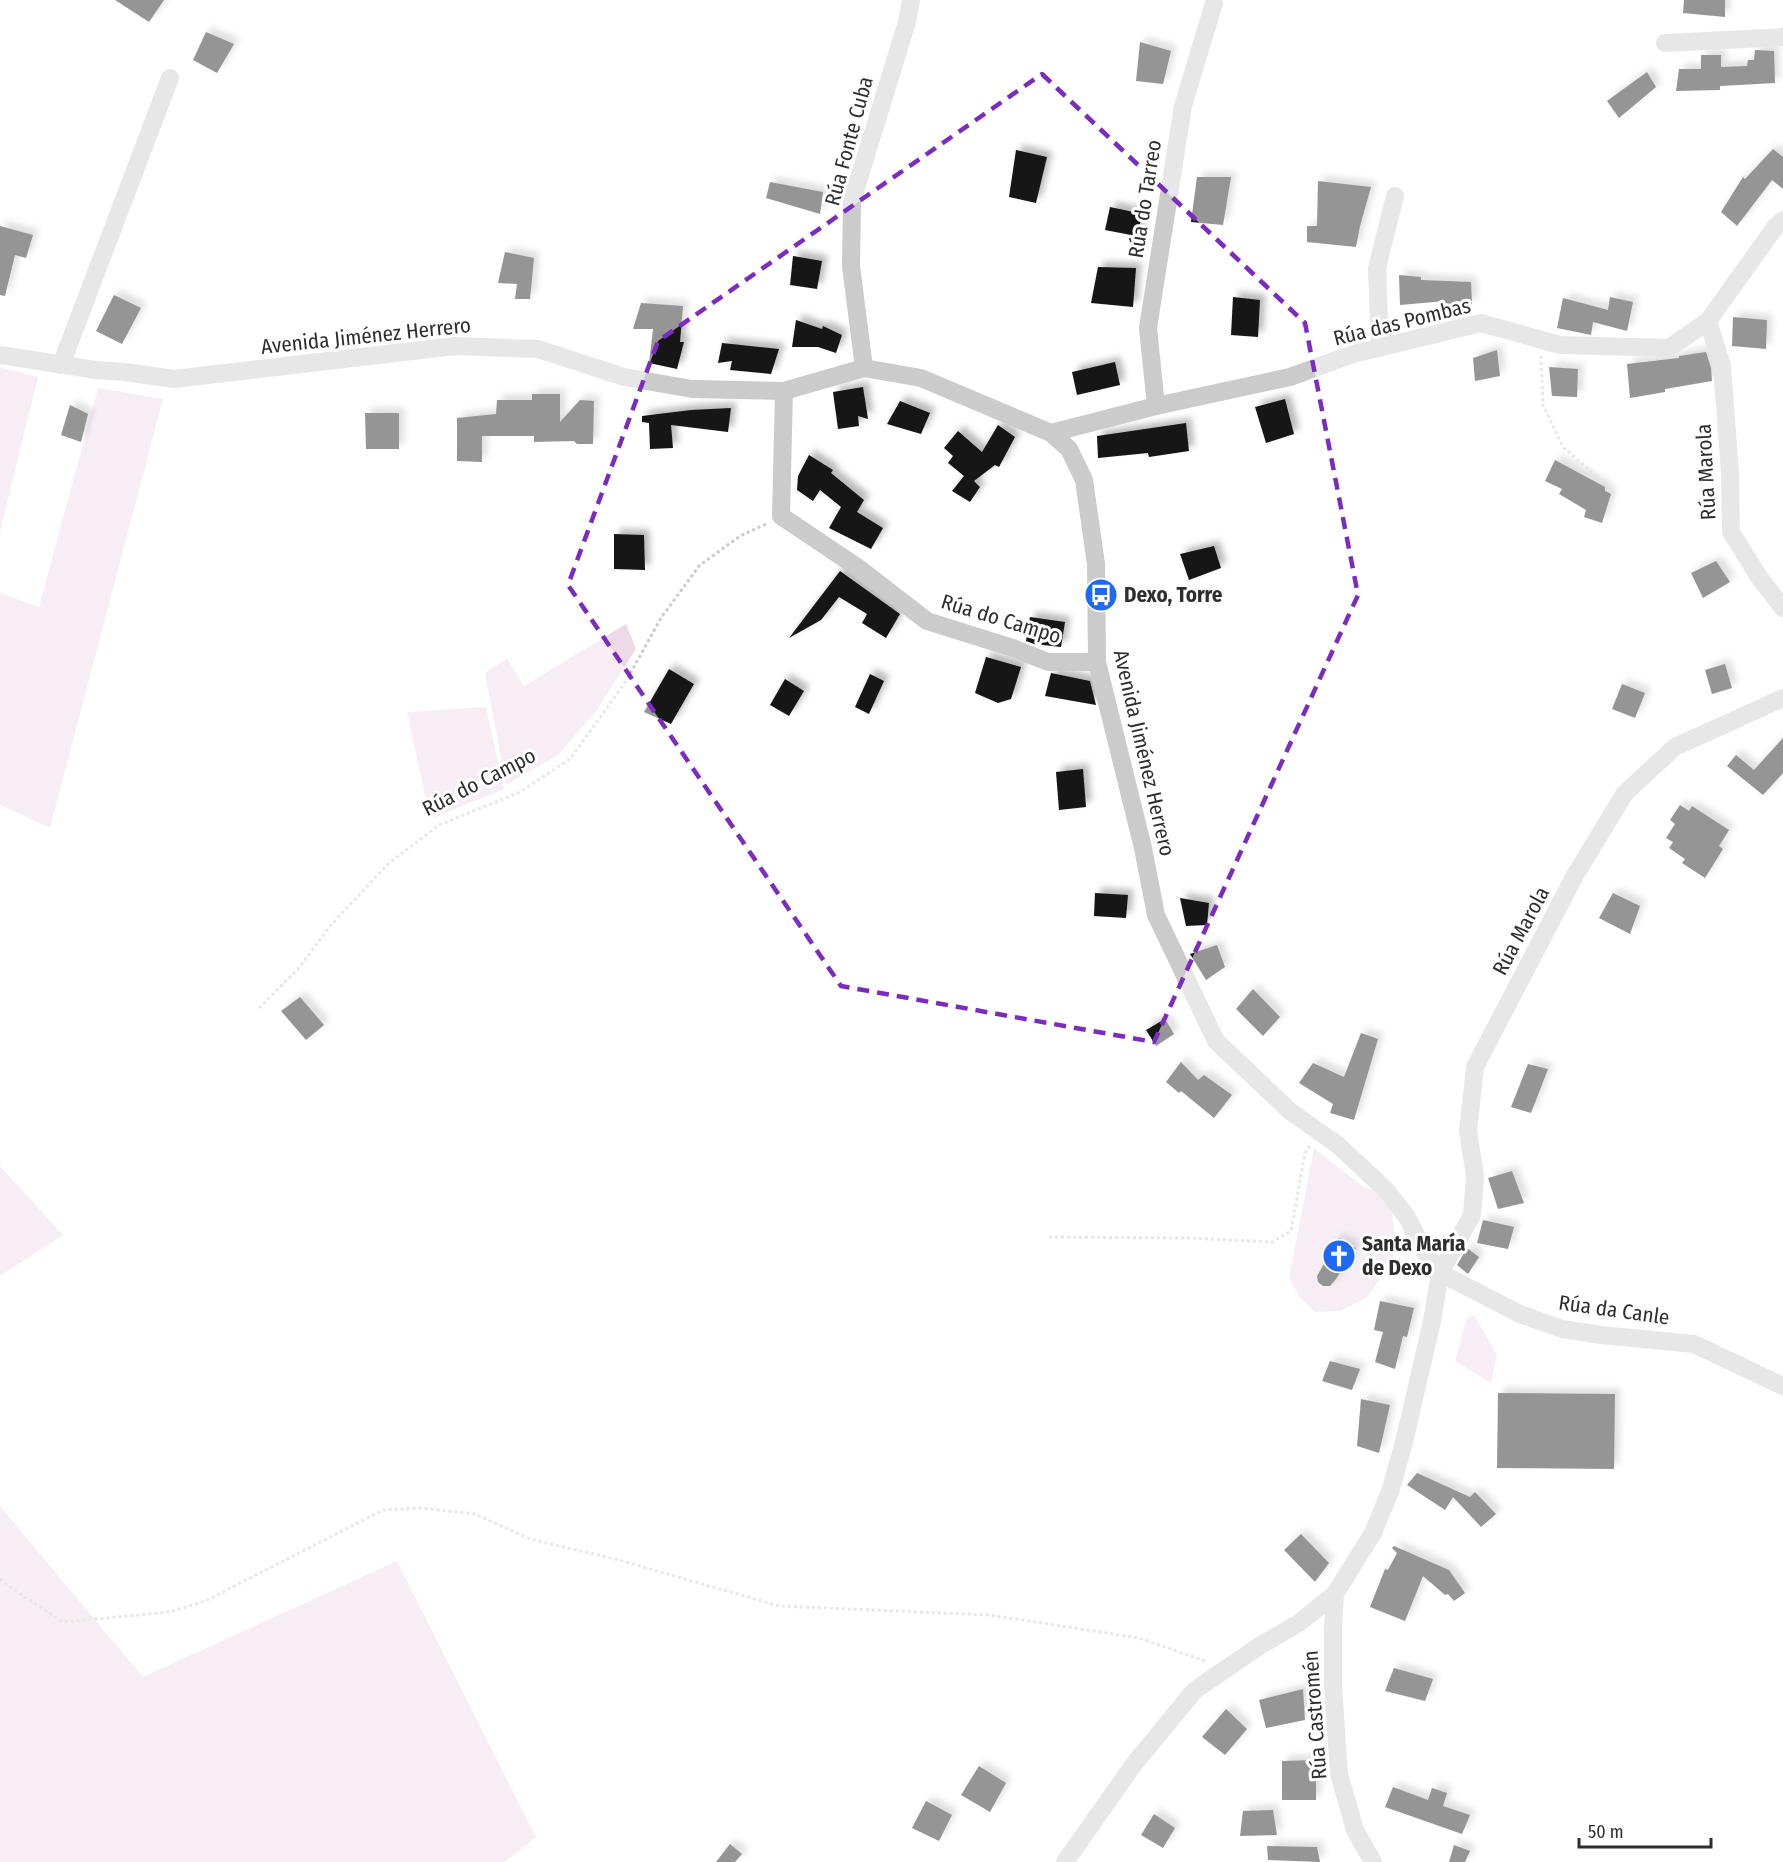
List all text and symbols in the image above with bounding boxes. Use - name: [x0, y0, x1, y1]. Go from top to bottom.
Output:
- street label: Rúa Fonte Cuba: [819, 74, 879, 208]
- street label: Rúa do Tarreo: [1123, 138, 1167, 260]
- street label: Rúa das Pombas: [1331, 292, 1473, 352]
- street label: Avenida Jiménez Herrero: [260, 312, 472, 360]
- street label: Rúa Marola: [1690, 423, 1722, 521]
- bus stop icon: Dexo, Torre: [1083, 577, 1119, 613]
- place label: Dexo, Torre: [1124, 582, 1223, 608]
- street label: Rúa do Campo: [938, 588, 1064, 650]
- street label: Avenida Jiménez Herrero: [1108, 647, 1180, 859]
- street label: Rúa do Campo: [418, 742, 540, 822]
- street label: Rúa Marola: [1487, 882, 1555, 980]
- place label: Santa María de Dexo: [1362, 1231, 1465, 1281]
- church icon: Santa María de Dexo: [1321, 1238, 1357, 1274]
- street label: Rúa da Canle: [1557, 1289, 1671, 1331]
- street label: Rúa Castromén: [1298, 1650, 1332, 1780]
- scale bar: [1579, 1811, 1711, 1849]
- text: 50 m: [1588, 1821, 1624, 1843]

